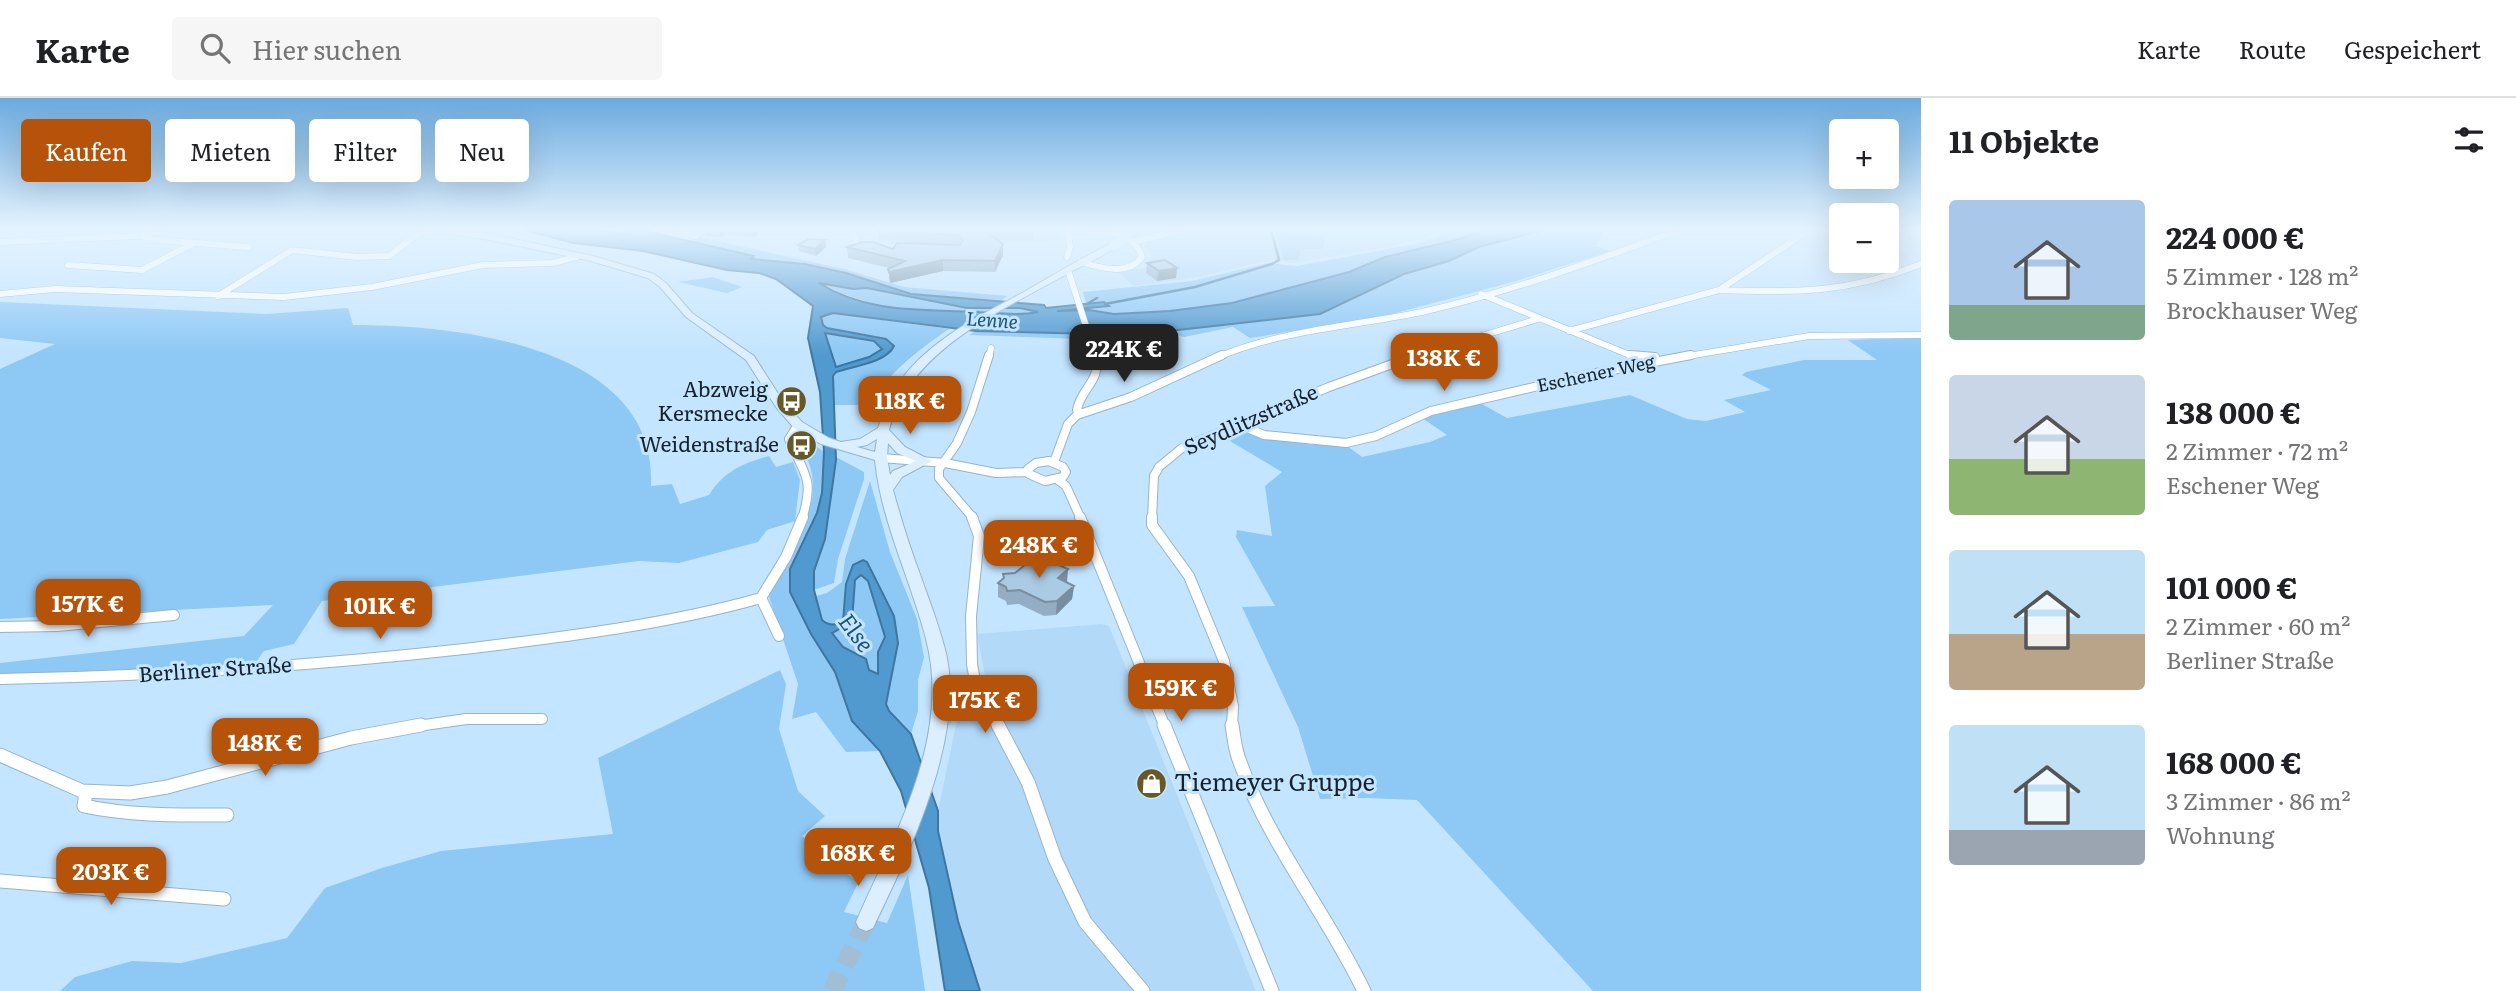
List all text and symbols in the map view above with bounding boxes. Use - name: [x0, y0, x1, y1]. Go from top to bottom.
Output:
- search box: [172, 17, 662, 80]
- text: Karte: [35, 24, 130, 73]
- icon: search: [196, 29, 234, 67]
- text: Hier suchen: [252, 29, 402, 68]
- text: Karte: [2137, 31, 2201, 66]
- text: Route: [2239, 31, 2306, 66]
- text: Gespeichert: [2344, 31, 2481, 66]
- text: 11 Objekte: [1949, 118, 2099, 162]
- chip: Kaufen: [21, 119, 151, 182]
- chip: Mieten: [165, 119, 295, 182]
- chip: Filter: [309, 119, 421, 182]
- chip: Neu: [435, 119, 529, 182]
- map controls: [1829, 119, 1899, 273]
- button: +: [1829, 119, 1899, 189]
- icon: filters: [2450, 121, 2488, 159]
- button: −: [1829, 203, 1899, 273]
- text: 224 000 €: [2166, 214, 2305, 258]
- icon: home: [2005, 228, 2089, 312]
- text: 5 Zimmer · 128 m²: [2166, 258, 2359, 292]
- text: Brockhauser Weg: [2166, 292, 2358, 326]
- water label: Lenne: [965, 303, 1019, 335]
- pin: 224K €: [1067, 324, 1181, 384]
- text: 224K €: [1085, 330, 1163, 364]
- pin: 138K €: [1387, 334, 1501, 393]
- text: 138K €: [1407, 339, 1481, 373]
- street label: Eschener Weg: [1534, 347, 1658, 398]
- place label: Abzweig Kersmecke: [658, 372, 768, 427]
- street label: Seydlitzstraße: [1178, 374, 1322, 461]
- pin: 118K €: [853, 376, 967, 436]
- text: 118K €: [874, 382, 946, 416]
- bus stop icon: Abzweig Kersmecke: [774, 385, 808, 419]
- text: 138 000 €: [2166, 389, 2301, 433]
- icon: home: [2005, 403, 2089, 487]
- place label: Weidenstraße: [639, 427, 779, 458]
- bus stop icon: Weidenstraße: [785, 428, 819, 462]
- text: 2 Zimmer · 72 m²: [2166, 433, 2348, 467]
- text: Eschener Weg: [2166, 467, 2319, 501]
- pin: 248K €: [982, 520, 1096, 580]
- text: 248K €: [1000, 526, 1078, 560]
- text: 101 000 €: [2166, 564, 2298, 608]
- icon: home: [2005, 578, 2089, 662]
- pin: 157K €: [31, 580, 145, 639]
- pin: 101K €: [323, 582, 437, 641]
- text: 157K €: [52, 585, 124, 619]
- text: 101K €: [344, 587, 416, 621]
- water label: Else: [832, 605, 884, 658]
- text: 2 Zimmer · 60 m²: [2166, 608, 2350, 642]
- text: Berliner Straße: [2166, 642, 2334, 676]
- street label: Berliner Straße: [137, 647, 293, 688]
- pin: 159K €: [1124, 664, 1238, 723]
- text: 159K €: [1144, 669, 1218, 703]
- pin: 175K €: [928, 676, 1042, 735]
- text: 175K €: [949, 681, 1021, 715]
- pin: 148K €: [208, 718, 322, 778]
- text: 148K €: [228, 724, 302, 758]
- text: 168 000 €: [2166, 739, 2302, 783]
- icon: home: [2005, 753, 2089, 837]
- place label: Tiemeyer Gruppe: [1174, 763, 1375, 798]
- shop icon: Tiemeyer Gruppe: [1134, 766, 1168, 800]
- text: 3 Zimmer · 86 m²: [2166, 783, 2351, 817]
- text: Wohnung: [2166, 817, 2274, 851]
- pin: 168K €: [801, 828, 915, 888]
- text: 168K €: [820, 834, 896, 868]
- pin: 203K €: [54, 848, 168, 907]
- text: 203K €: [72, 853, 150, 887]

